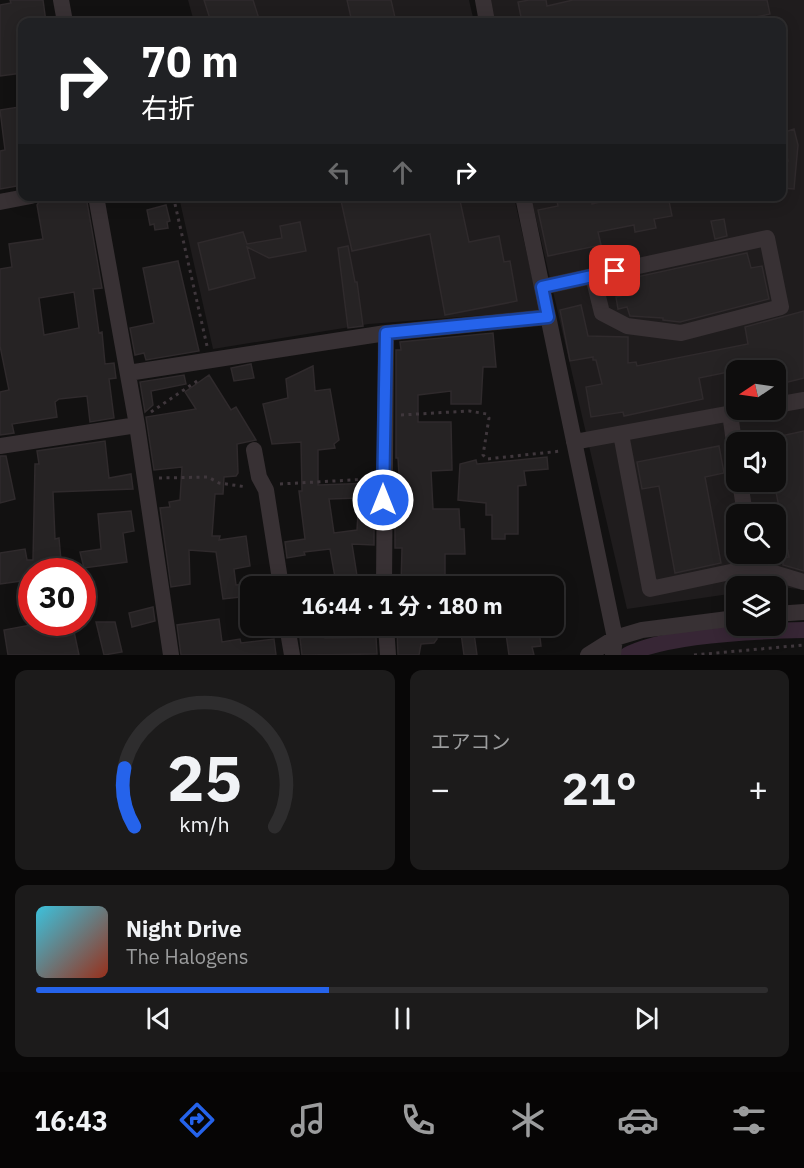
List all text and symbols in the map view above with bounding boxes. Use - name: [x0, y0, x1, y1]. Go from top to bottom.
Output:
- text: 70 m: [141, 34, 239, 89]
- icon: right: [42, 42, 120, 120]
- text: 右折: [141, 90, 195, 125]
- icon: left: [323, 156, 356, 189]
- icon: ahead: [386, 156, 419, 189]
- icon: right: [449, 156, 482, 189]
- pin: [589, 245, 640, 296]
- icon: arrive: [598, 254, 631, 287]
- north arrow: [726, 360, 786, 420]
- map controls: [726, 360, 786, 636]
- button: sound: [726, 432, 786, 492]
- position arrow: [351, 468, 415, 532]
- button: search: [726, 504, 786, 564]
- speed limit sign: 30: [18, 558, 96, 636]
- button: layers: [726, 576, 786, 636]
- text: 16:44 · 1 分 · 180 m: [301, 591, 503, 620]
- text: エアコン: [431, 728, 511, 755]
- text: 25: [167, 737, 242, 818]
- text: 21°: [562, 759, 637, 817]
- text: −: [431, 767, 450, 810]
- text: +: [748, 767, 768, 810]
- text: km/h: [180, 810, 230, 838]
- text: Night Drive: [126, 914, 242, 943]
- text: The Halogens: [126, 943, 248, 970]
- icon: previous: [142, 1002, 175, 1035]
- icon: pause: [386, 1002, 419, 1035]
- icon: next: [630, 1002, 663, 1035]
- icon: directions: [176, 1099, 218, 1141]
- icon: music: [287, 1099, 329, 1141]
- icon: phone: [397, 1099, 439, 1141]
- icon: climate: [507, 1099, 549, 1141]
- icon: car: [617, 1099, 659, 1141]
- icon: filters: [728, 1099, 770, 1141]
- text: 16:43: [34, 1103, 108, 1138]

